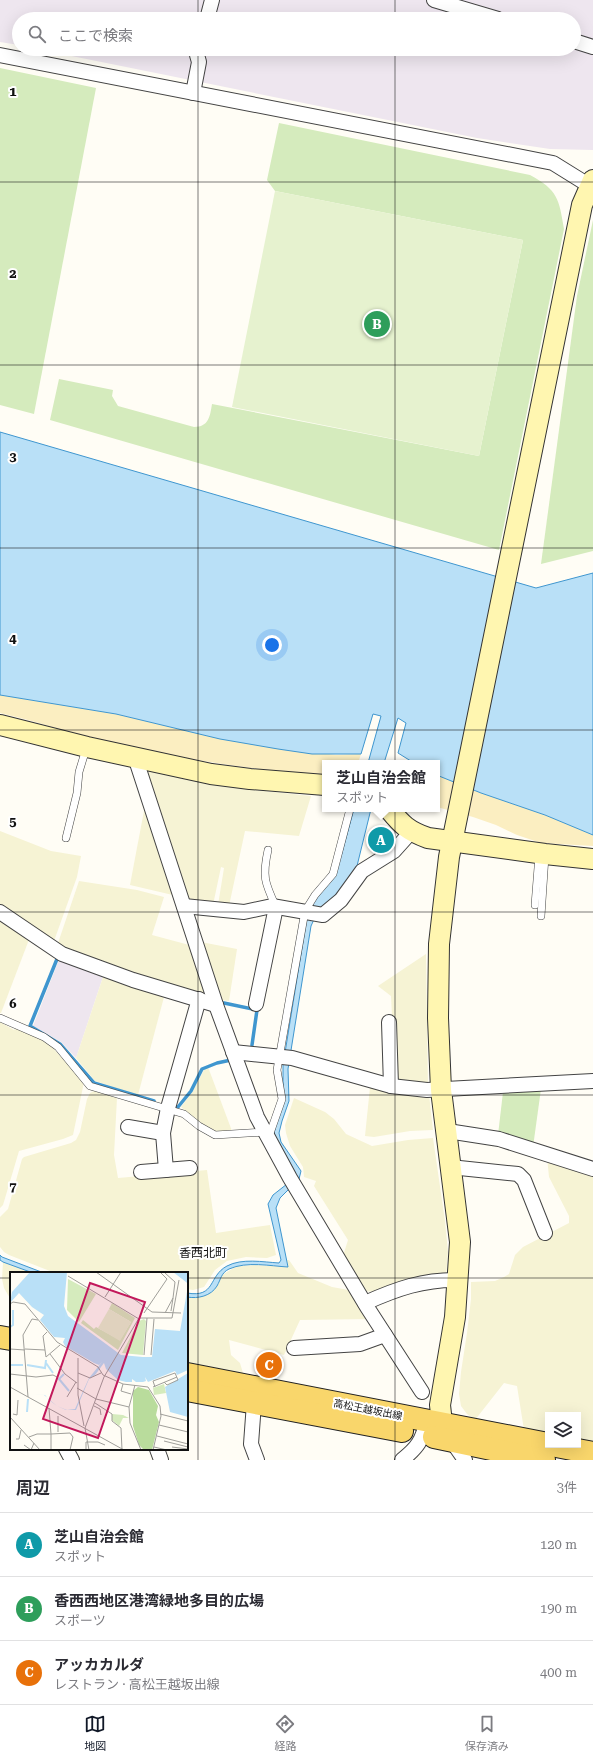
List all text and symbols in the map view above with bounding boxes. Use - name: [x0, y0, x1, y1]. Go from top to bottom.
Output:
- search box: [12, 12, 581, 56]
- icon: search: [26, 23, 48, 45]
- text: ここで検索: [58, 27, 133, 45]
- text: 1: [9, 84, 17, 99]
- text: 2: [9, 266, 17, 281]
- pin: B: [364, 309, 390, 339]
- text: 3: [9, 449, 17, 464]
- text: 4: [9, 631, 17, 646]
- your location: [262, 635, 282, 655]
- popup: [322, 760, 440, 812]
- text: 芝山自治会館: [336, 769, 426, 787]
- text: スポット: [336, 790, 388, 805]
- text: 5: [9, 814, 17, 829]
- pin: A: [368, 825, 394, 855]
- text: 6: [9, 996, 17, 1011]
- text: 7: [9, 1179, 17, 1194]
- district label: 香西北町: [179, 1246, 227, 1260]
- inset map: [10, 1272, 188, 1450]
- pin: C: [256, 1350, 282, 1380]
- street label: 高松王越坂出線: [332, 1397, 403, 1422]
- map controls: [545, 1412, 581, 1448]
- button: layers: [545, 1412, 581, 1448]
- text: 周辺: [16, 1478, 50, 1498]
- text: 3件: [557, 1480, 577, 1495]
- text: 芝山自治会館: [54, 1528, 144, 1546]
- text: A: [24, 1537, 34, 1552]
- text: 120 m: [540, 1537, 577, 1552]
- text: スポット: [54, 1549, 106, 1564]
- text: 香西西地区港湾緑地多目的広場: [54, 1592, 264, 1610]
- text: B: [24, 1601, 34, 1616]
- text: 190 m: [540, 1601, 577, 1616]
- text: スポーツ: [54, 1613, 106, 1628]
- text: アッカカルダ: [54, 1656, 144, 1674]
- text: C: [24, 1665, 34, 1680]
- text: 400 m: [540, 1665, 577, 1680]
- text: レストラン · 高松王越坂出線: [54, 1677, 220, 1692]
- tab: 地図: [84, 1713, 106, 1753]
- tab: 経路: [274, 1713, 296, 1753]
- tab: 保存済み: [465, 1713, 509, 1753]

